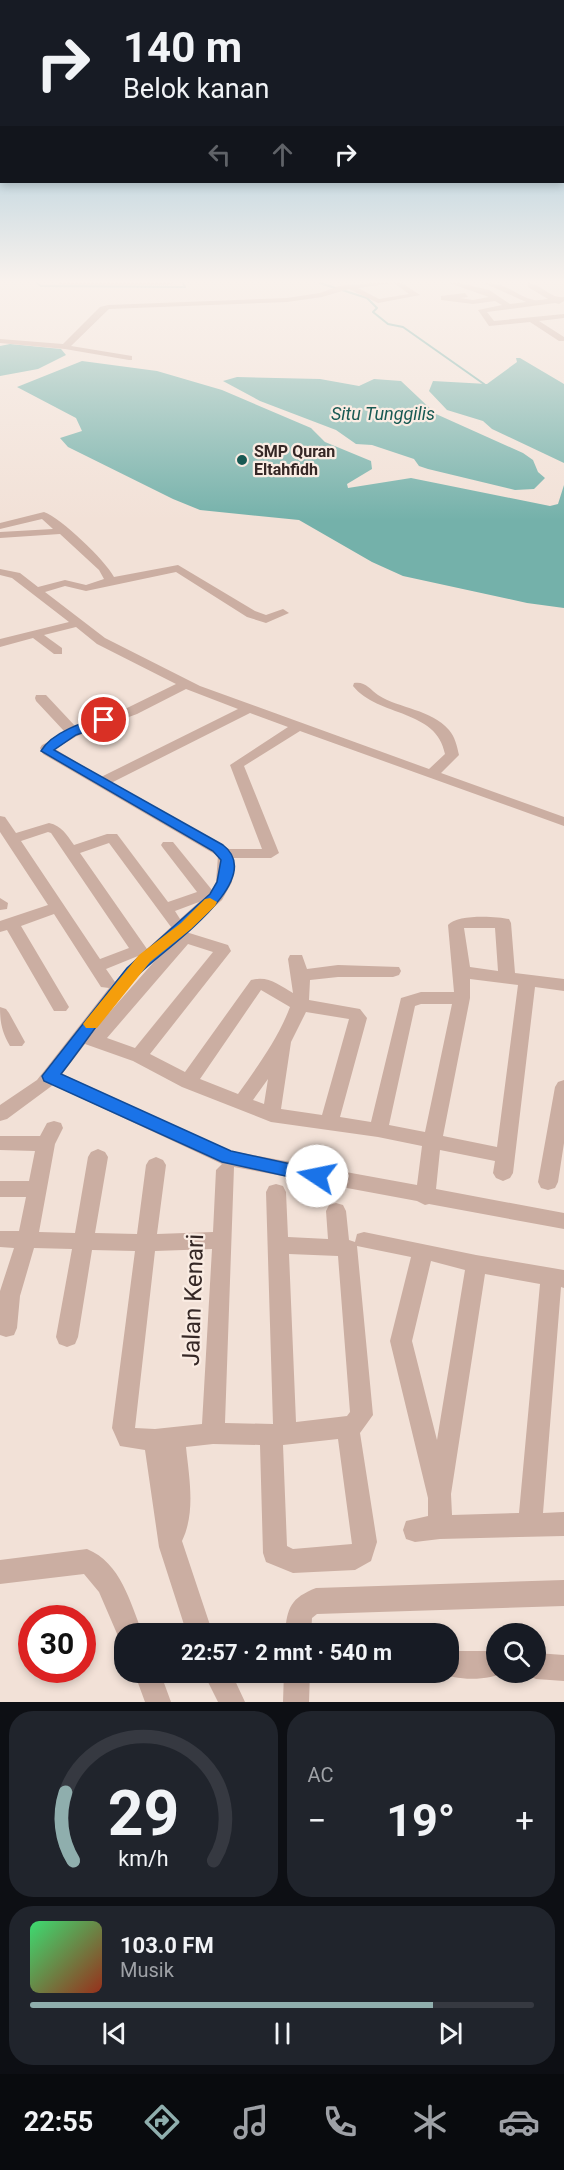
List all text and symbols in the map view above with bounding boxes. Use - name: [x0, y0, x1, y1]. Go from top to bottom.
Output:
- text: 140 m: [123, 23, 242, 72]
- icon: right: [24, 24, 102, 102]
- text: Belok kanan: [123, 73, 269, 105]
- icon: left: [203, 138, 236, 171]
- icon: ahead: [266, 138, 299, 171]
- icon: right: [329, 138, 362, 171]
- water label: Situ Tunggilis: [331, 403, 435, 424]
- place label: SMP Quran Eltahfidh: [254, 442, 335, 479]
- marker: SMP Quran Eltahfidh: [235, 453, 249, 467]
- pin: [78, 694, 129, 745]
- icon: arrive: [87, 703, 120, 736]
- position arrow: [285, 1144, 349, 1208]
- street label: Jalan Kenari: [177, 1233, 209, 1367]
- speed limit sign: 30: [18, 1605, 96, 1683]
- map controls: [486, 1623, 546, 1683]
- button: search: [486, 1623, 546, 1683]
- text: 22:57 · 2 mnt · 540 m: [181, 1640, 392, 1665]
- text: AC: [308, 1763, 333, 1787]
- text: 29: [107, 1777, 179, 1850]
- text: 19°: [386, 1794, 455, 1847]
- text: −: [308, 1801, 326, 1840]
- text: +: [515, 1801, 534, 1840]
- text: km/h: [118, 1846, 168, 1871]
- text: 103.0 FM: [120, 1933, 214, 1958]
- text: Musik: [120, 1958, 174, 1982]
- icon: previous: [98, 2017, 131, 2050]
- icon: pause: [266, 2017, 299, 2050]
- icon: next: [434, 2017, 467, 2050]
- icon: directions: [141, 2101, 183, 2143]
- icon: music: [230, 2101, 272, 2143]
- icon: phone: [319, 2101, 361, 2143]
- icon: climate: [409, 2101, 451, 2143]
- icon: car: [498, 2101, 540, 2143]
- text: 22:55: [24, 2106, 93, 2138]

